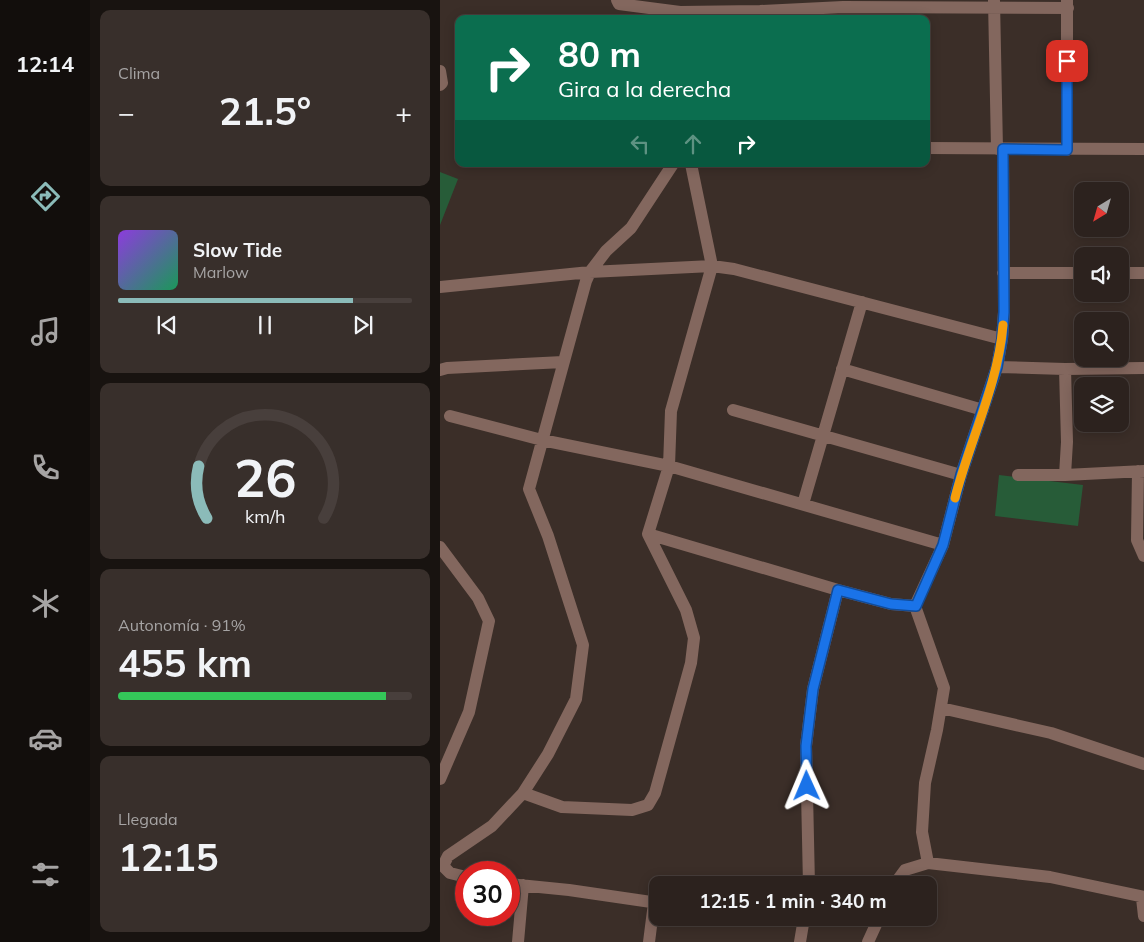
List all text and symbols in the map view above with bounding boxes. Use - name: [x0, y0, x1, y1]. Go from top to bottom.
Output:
- text: 80 m: [558, 32, 641, 76]
- icon: right: [475, 35, 540, 100]
- pin: [1046, 40, 1088, 82]
- icon: arrive: [1053, 47, 1081, 75]
- text: 12:14: [16, 50, 74, 78]
- text: Clima: [118, 63, 160, 83]
- text: Gira a la derecha: [558, 75, 731, 103]
- text: 21.5°: [219, 87, 311, 135]
- text: −: [118, 95, 135, 130]
- text: +: [395, 95, 412, 130]
- icon: left: [626, 130, 654, 158]
- icon: ahead: [679, 130, 707, 158]
- icon: right: [732, 130, 760, 158]
- icon: directions: [28, 179, 63, 214]
- north arrow: [1074, 182, 1129, 238]
- map controls: [1074, 182, 1129, 432]
- text: Slow Tide: [193, 238, 282, 262]
- button: sound: [1074, 247, 1129, 302]
- text: Marlow: [193, 262, 249, 282]
- icon: previous: [153, 311, 181, 339]
- icon: pause: [251, 311, 279, 339]
- icon: next: [349, 311, 377, 339]
- button: search: [1074, 312, 1129, 367]
- icon: music: [28, 314, 63, 349]
- button: layers: [1074, 377, 1129, 432]
- text: 26: [234, 445, 296, 510]
- icon: phone: [28, 450, 63, 485]
- text: km/h: [245, 505, 285, 527]
- icon: climate: [28, 586, 63, 621]
- text: Autonomía · 91%: [118, 615, 246, 635]
- text: 455 km: [118, 639, 252, 687]
- icon: car: [28, 721, 63, 756]
- position arrow: [780, 759, 832, 811]
- text: Llegada: [118, 809, 178, 829]
- text: 12:15: [118, 833, 219, 881]
- icon: filters: [28, 857, 63, 892]
- speed limit sign: 30: [455, 861, 520, 926]
- text: 12:15 · 1 min · 340 m: [699, 889, 887, 913]

